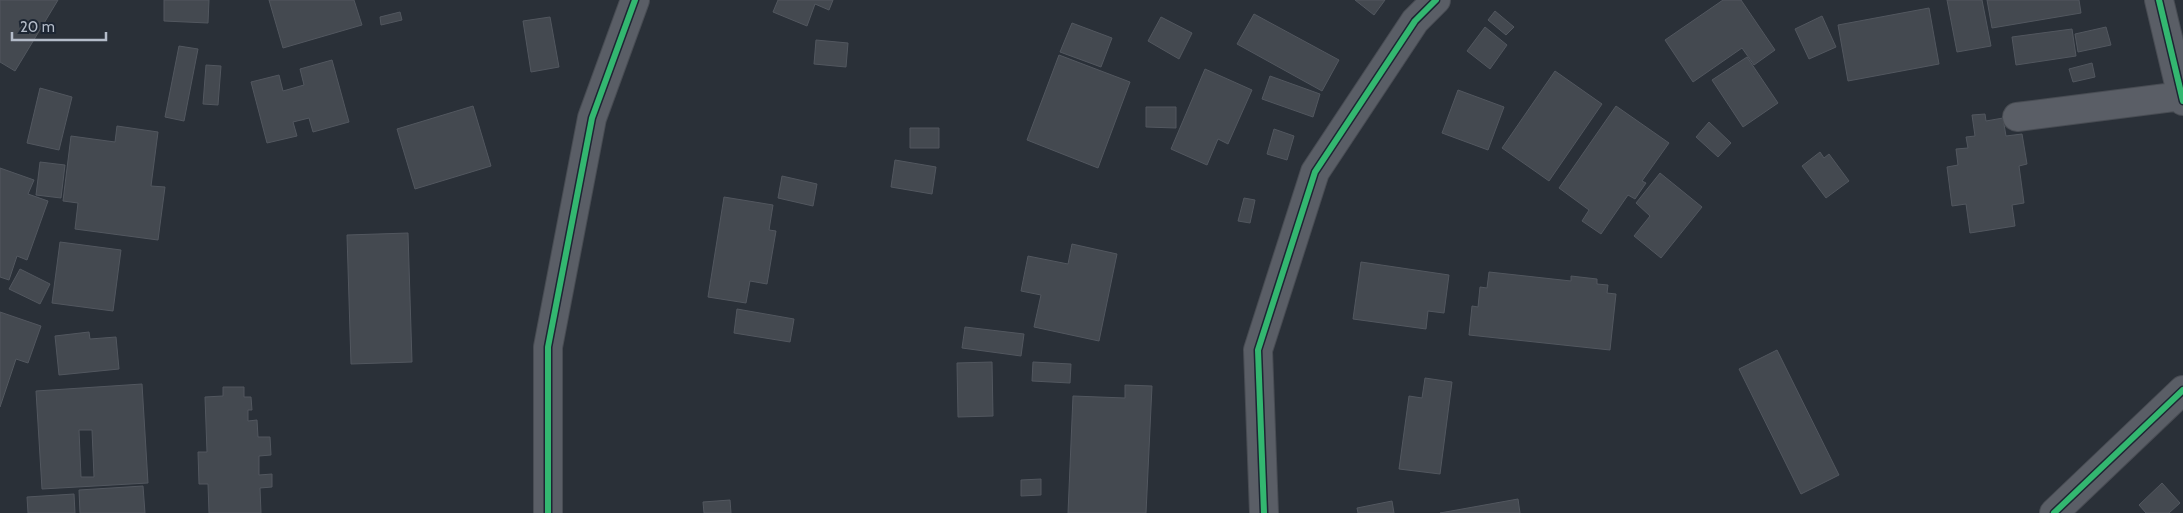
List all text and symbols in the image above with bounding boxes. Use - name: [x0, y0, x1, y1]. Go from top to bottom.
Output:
- scale bar: [12, 10, 106, 42]
- text: 20 m: [20, 18, 55, 36]

